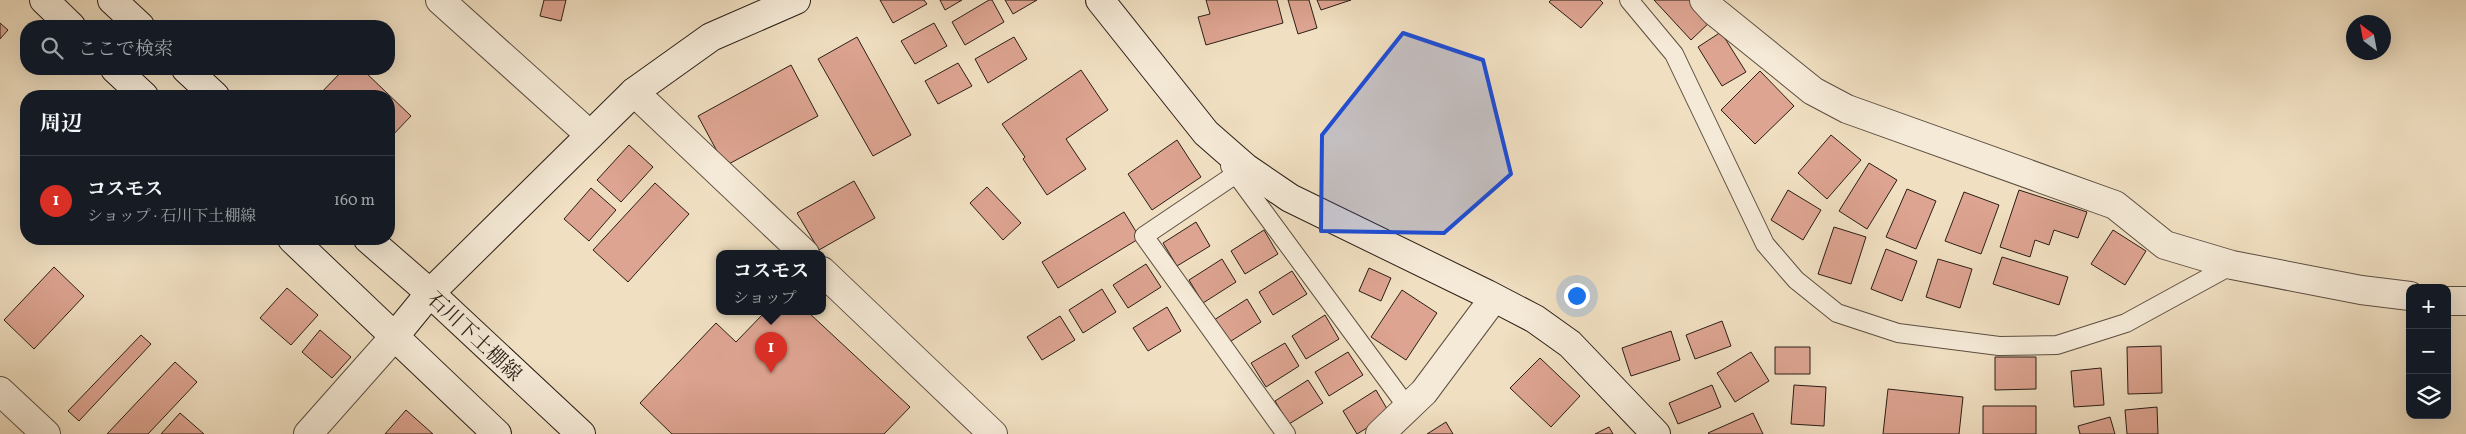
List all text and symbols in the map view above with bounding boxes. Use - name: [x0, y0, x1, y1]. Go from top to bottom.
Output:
- north arrow: [2346, 15, 2391, 60]
- search box: [20, 20, 395, 75]
- icon: search: [38, 34, 66, 62]
- text: ここで検索: [78, 37, 173, 63]
- text: 周辺: [40, 110, 82, 139]
- text: コスモス: [87, 177, 163, 203]
- text: 1: [53, 190, 59, 212]
- text: 160 m: [334, 190, 375, 212]
- text: ショップ · 石川下土棚線: [87, 206, 256, 228]
- popup: [716, 250, 826, 315]
- text: コスモス: [733, 259, 809, 285]
- your location: [1564, 283, 1590, 309]
- map controls: [2406, 284, 2451, 419]
- button: +: [2406, 284, 2451, 329]
- street label: 石川下土棚線: [420, 286, 527, 389]
- text: ショップ: [733, 288, 797, 310]
- button: −: [2406, 329, 2451, 374]
- pin: 1: [755, 332, 787, 373]
- button: layers: [2406, 374, 2451, 419]

